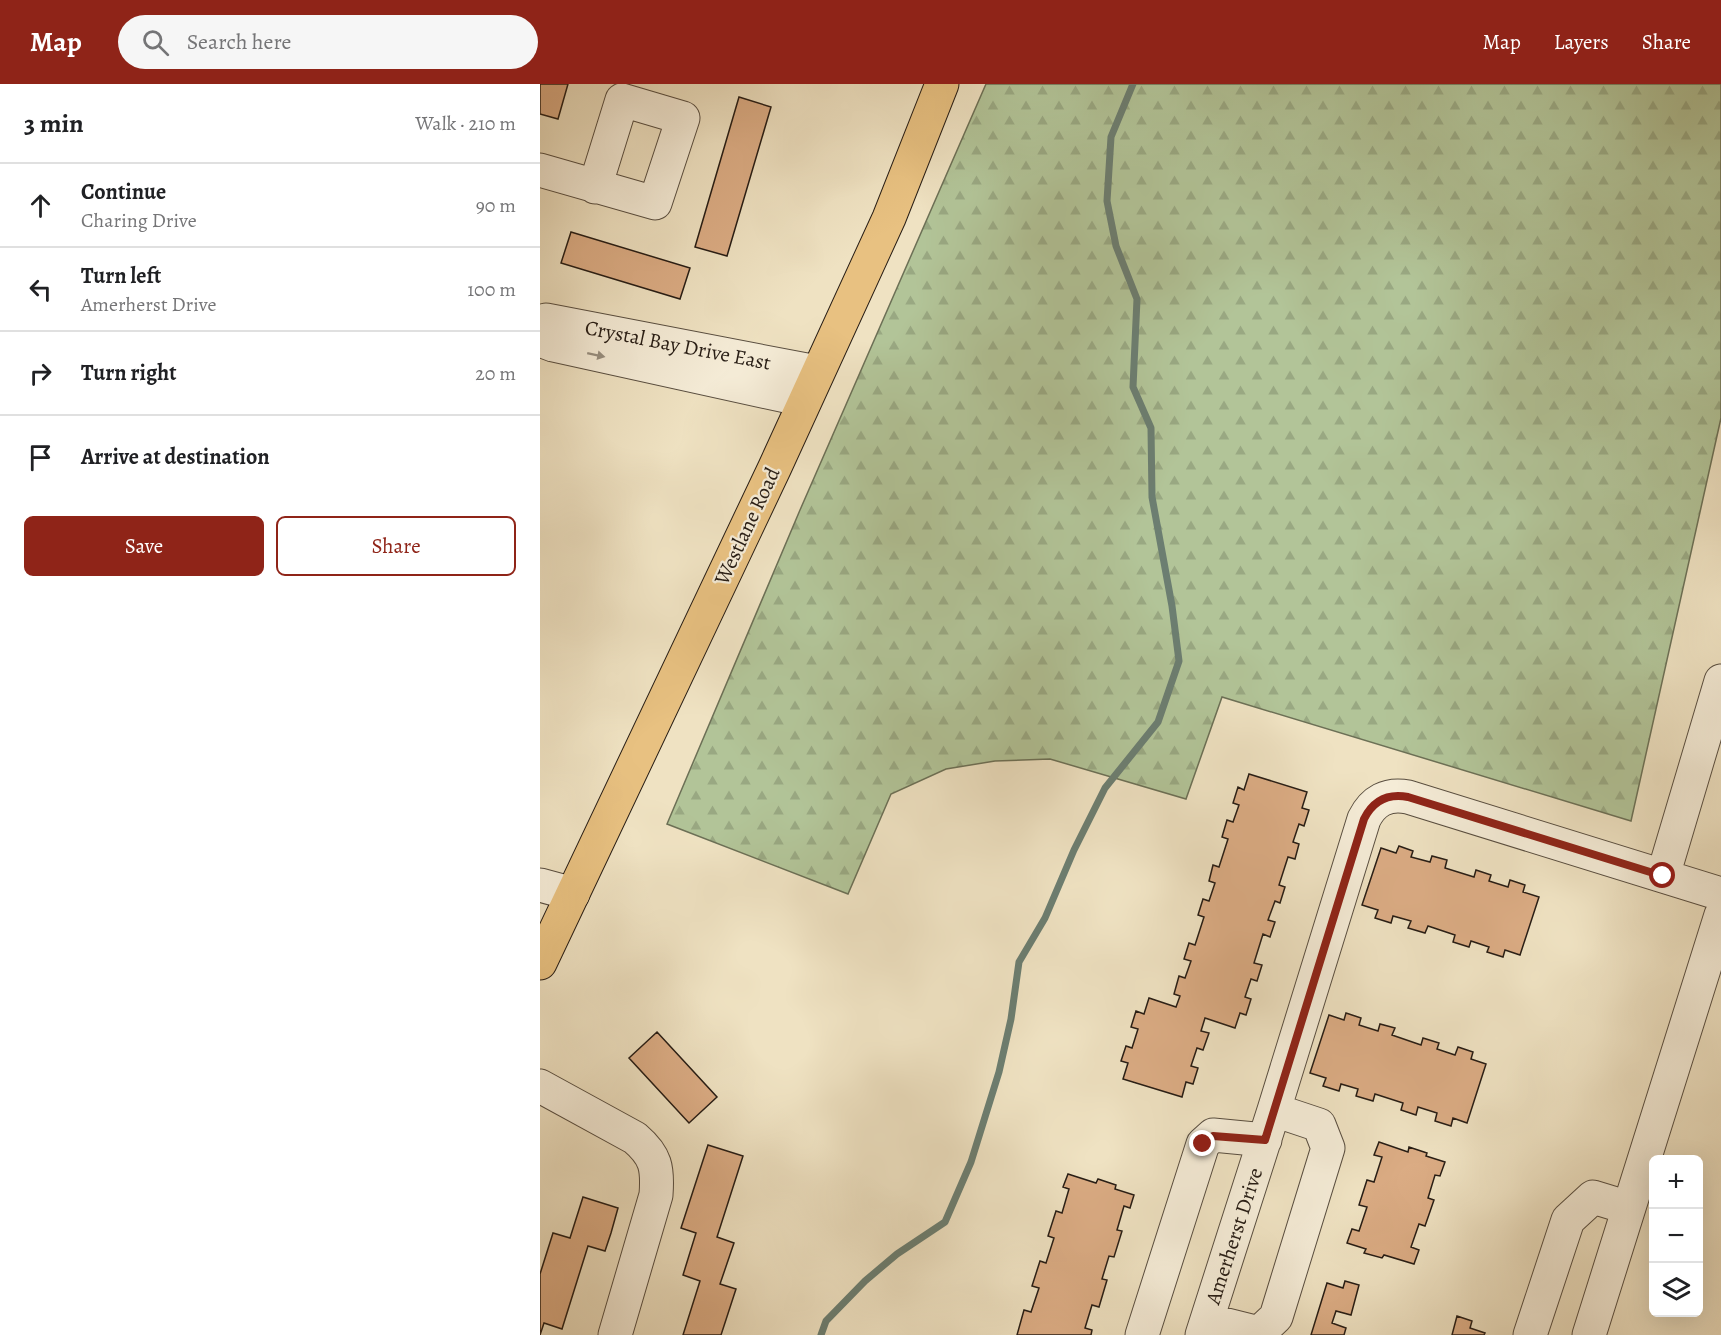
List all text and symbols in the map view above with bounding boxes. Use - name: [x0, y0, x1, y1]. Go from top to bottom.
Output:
- search box: [118, 15, 538, 69]
- text: Map: [30, 23, 82, 61]
- icon: search: [139, 26, 172, 59]
- text: Search here: [187, 27, 291, 57]
- text: Map: [1482, 28, 1521, 56]
- text: Layers: [1554, 28, 1609, 56]
- text: Share: [1642, 28, 1691, 56]
- text: 3 min: [24, 106, 84, 141]
- text: Walk · 210 m: [415, 110, 516, 137]
- text: Continue: [81, 177, 166, 207]
- icon: ahead: [24, 189, 57, 222]
- text: 90 m: [476, 192, 516, 219]
- text: Charing Drive: [81, 207, 197, 234]
- text: Turn left: [81, 261, 161, 291]
- icon: left: [24, 273, 57, 306]
- text: 100 m: [467, 276, 516, 303]
- text: Amerherst Drive: [81, 291, 216, 318]
- street label: Crystal Bay Drive East: [583, 313, 773, 377]
- one-way arrow: [587, 350, 606, 360]
- icon: right: [24, 357, 57, 390]
- text: Turn right: [81, 358, 177, 388]
- text: 20 m: [475, 360, 516, 387]
- icon: arrive: [24, 441, 57, 474]
- text: Arrive at destination: [81, 442, 270, 472]
- street label: Westlane Road: [707, 462, 787, 590]
- button: Save: [24, 516, 264, 576]
- button: Share: [276, 516, 516, 576]
- route start: [1649, 862, 1675, 888]
- route end: [1189, 1130, 1215, 1156]
- map controls: [1649, 1155, 1703, 1317]
- button: +: [1649, 1155, 1703, 1209]
- street label: Amerherst Drive: [1198, 1164, 1269, 1309]
- button: −: [1649, 1209, 1703, 1263]
- button: layers: [1649, 1263, 1703, 1317]

